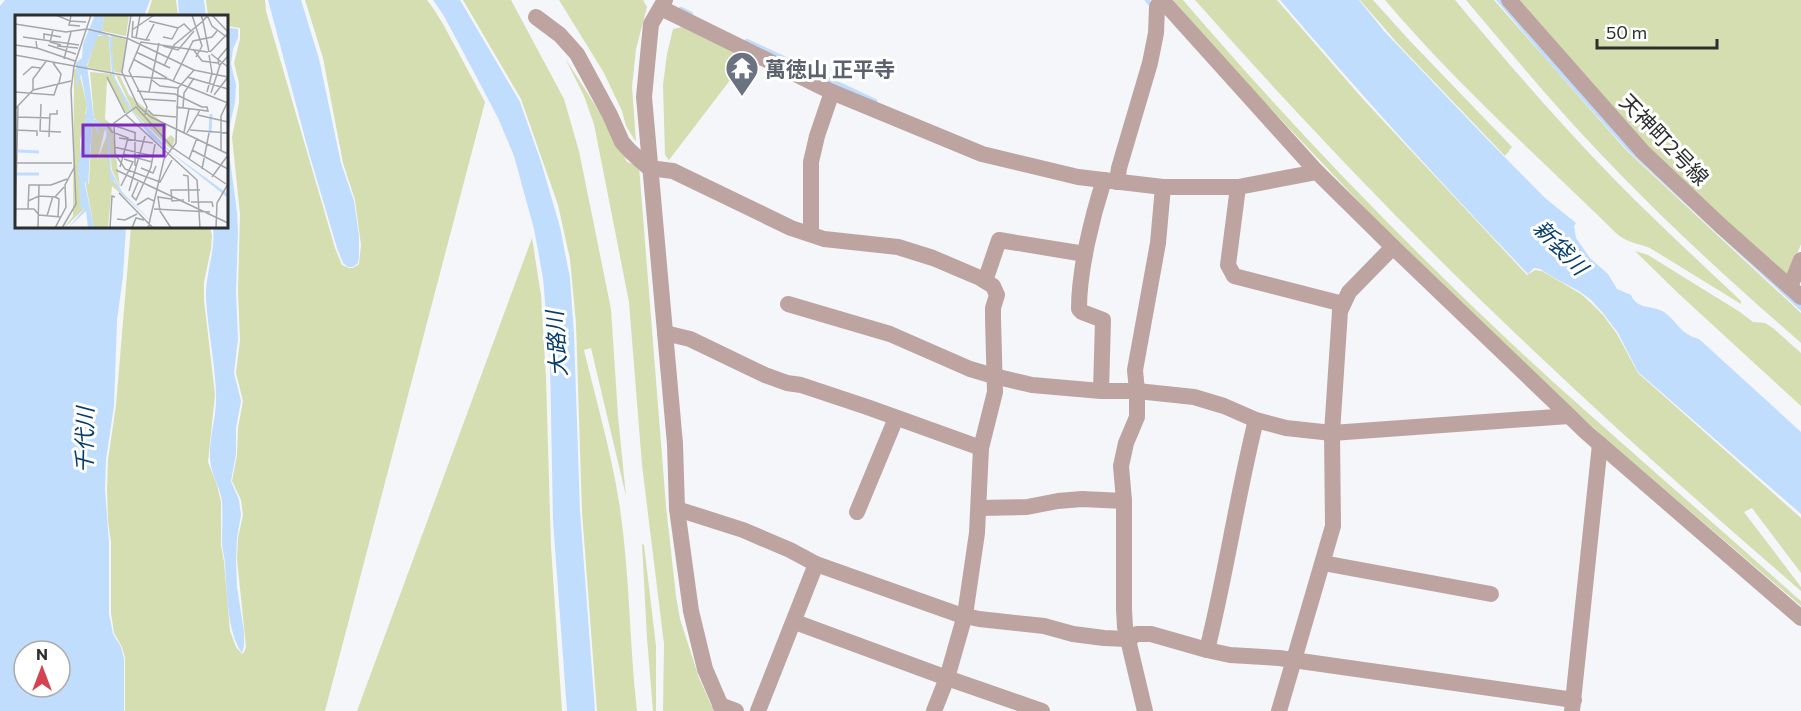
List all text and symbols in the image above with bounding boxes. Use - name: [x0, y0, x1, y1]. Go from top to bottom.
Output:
- scale bar: [1597, 12, 1717, 50]
- inset map: [15, 15, 228, 228]
- text: 50 m: [1606, 21, 1647, 43]
- temple icon: 萬徳山 正平寺: [724, 50, 760, 97]
- place label: 萬徳山 正平寺: [765, 56, 895, 81]
- street label: 天神町2号線: [1615, 88, 1715, 190]
- water label: 新袋川: [1528, 214, 1595, 282]
- water label: 大路川: [540, 308, 572, 378]
- water label: 千代川: [70, 405, 98, 473]
- north arrow: [12, 639, 72, 699]
- text: N: [36, 644, 48, 663]

